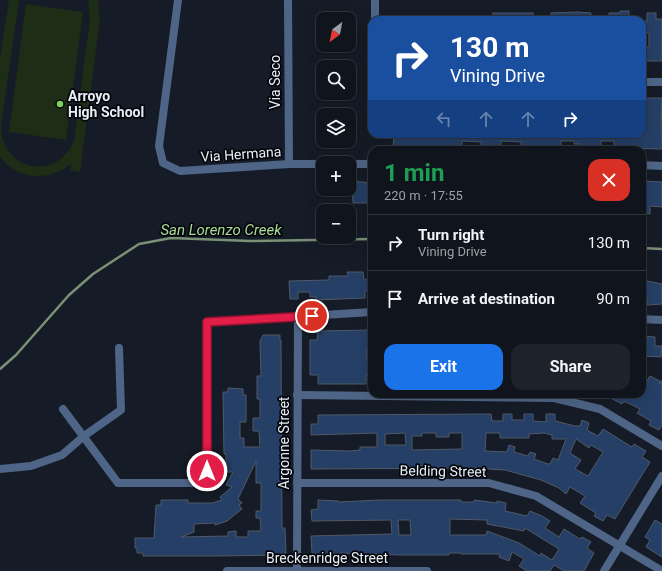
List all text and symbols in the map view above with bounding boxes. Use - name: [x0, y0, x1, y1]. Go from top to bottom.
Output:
- north arrow: [316, 12, 356, 52]
- map controls: [316, 12, 356, 244]
- text: 130 m: [450, 31, 529, 64]
- icon: right: [384, 32, 436, 84]
- street label: Via Seco: [267, 55, 283, 109]
- button: search: [316, 60, 356, 100]
- text: Vining Drive: [450, 65, 545, 86]
- place label: Arroyo High School: [68, 88, 144, 120]
- marker: Arroyo High School: [55, 99, 65, 109]
- button: layers: [316, 108, 356, 148]
- icon: left: [433, 108, 455, 130]
- icon: ahead: [475, 108, 497, 130]
- icon: ahead: [517, 108, 539, 130]
- icon: right: [559, 108, 581, 130]
- street label: Via Hermana: [200, 143, 282, 165]
- button: +: [316, 156, 356, 196]
- text: 1 min: [384, 159, 444, 187]
- button: close: [588, 159, 630, 201]
- text: 220 m · 17:55: [384, 188, 463, 203]
- button: −: [316, 204, 356, 244]
- water label: San Lorenzo Creek: [160, 221, 282, 239]
- text: Turn right: [418, 226, 484, 244]
- icon: right: [384, 232, 406, 254]
- text: 130 m: [588, 234, 630, 252]
- text: Vining Drive: [418, 244, 487, 259]
- icon: arrive: [384, 288, 406, 310]
- text: Arrive at destination: [418, 290, 555, 308]
- text: 90 m: [596, 290, 630, 308]
- pin: [295, 299, 329, 333]
- icon: arrive: [301, 305, 323, 327]
- button: Exit: [384, 344, 503, 390]
- button: Share: [511, 344, 630, 390]
- street label: Argonne Street: [276, 396, 292, 489]
- position arrow: [186, 450, 228, 492]
- street label: Belding Street: [399, 462, 487, 480]
- street label: Breckenridge Street: [266, 550, 388, 566]

